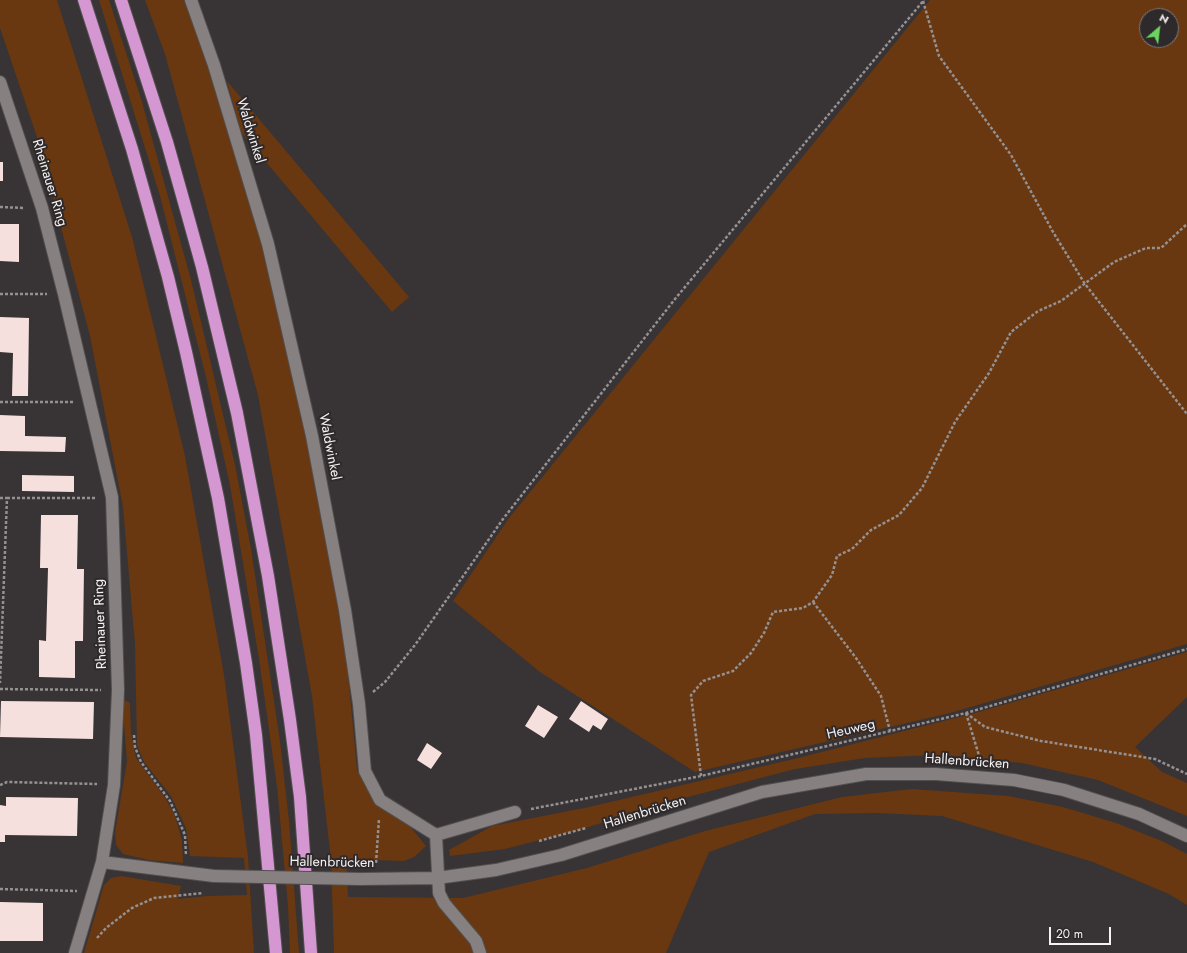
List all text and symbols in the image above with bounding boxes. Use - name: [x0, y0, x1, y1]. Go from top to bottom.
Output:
- north arrow: [1139, 8, 1179, 48]
- text: N: [1157, 9, 1172, 27]
- street label: Waldwinkel: [232, 96, 268, 166]
- street label: Rheinauer Ring: [28, 137, 70, 229]
- street label: Waldwinkel: [314, 412, 344, 482]
- street label: Rheinauer Ring: [91, 578, 111, 670]
- street label: Heuweg: [825, 716, 877, 744]
- street label: Hallenbrücken: [924, 751, 1010, 773]
- street label: Hallenbrücken: [602, 793, 688, 833]
- street label: Hallenbrücken: [289, 854, 375, 872]
- scale bar: [1051, 919, 1113, 945]
- text: 20 m: [1056, 925, 1083, 943]

